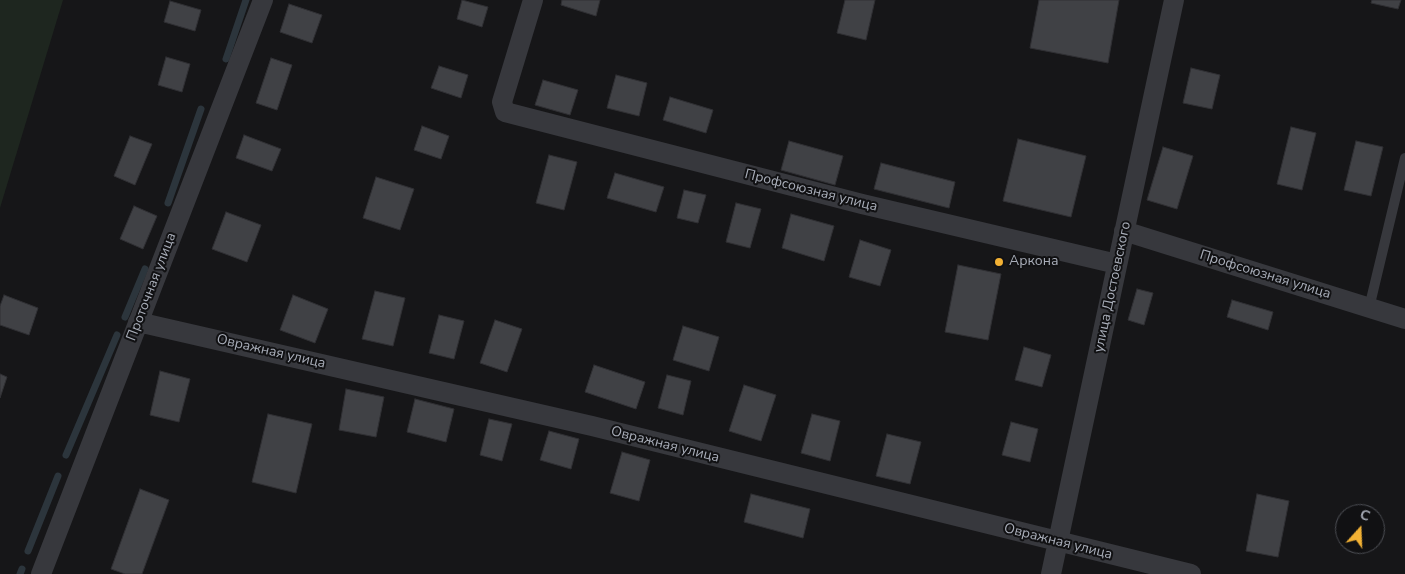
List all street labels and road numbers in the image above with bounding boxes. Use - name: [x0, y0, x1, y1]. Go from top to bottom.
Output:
- street label: Профсоюзная улица: [743, 166, 879, 216]
- street label: улица Достоевского: [1091, 220, 1135, 354]
- street label: Проточная улица: [124, 230, 180, 344]
- street label: Профсоюзная улица: [1197, 247, 1333, 303]
- street label: Овражная улица: [215, 331, 327, 373]
- street label: Овражная улица: [609, 423, 721, 467]
- street label: Овражная улица: [1002, 520, 1114, 564]

